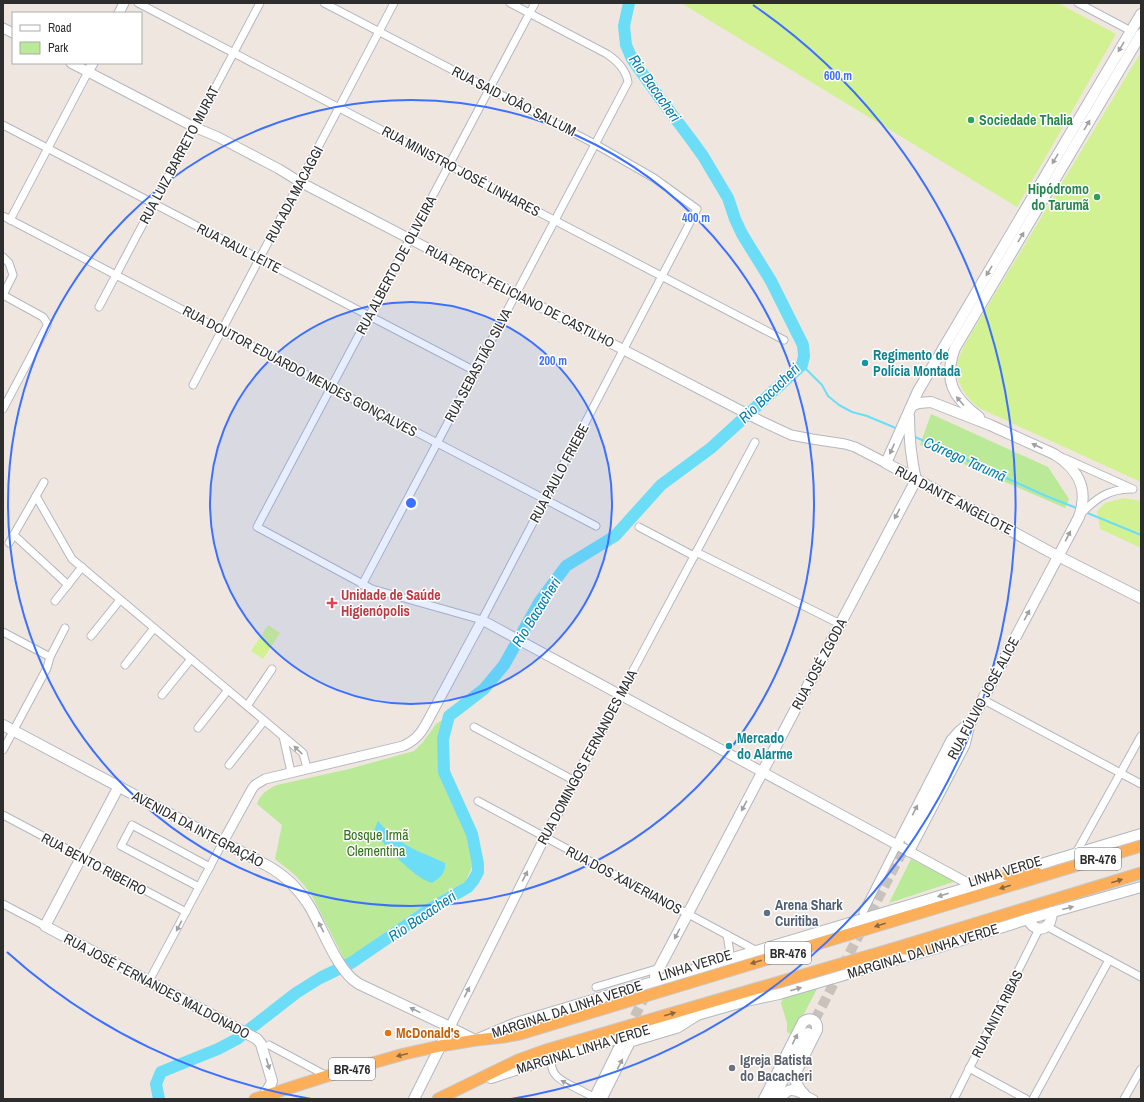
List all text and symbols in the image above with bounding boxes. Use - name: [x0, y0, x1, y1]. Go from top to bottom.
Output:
- legend: [12, 12, 142, 64]
- text: Road: [48, 20, 72, 36]
- text: Park: [48, 40, 68, 56]
- one-way arrow: [1118, 41, 1125, 53]
- water label: Rio Bacacheri: [624, 50, 686, 126]
- street label: RUA SAID JOÃO SALLUM: [449, 62, 579, 140]
- text: 600 m: [824, 68, 852, 84]
- street label: RUA LUIZ BARRETO MURAT: [135, 83, 223, 227]
- place label: Sociedade Thalia: [979, 111, 1073, 129]
- marker: Sociedade Thalia: [966, 115, 976, 125]
- one-way arrow: [1084, 119, 1091, 131]
- street label: RUA MINISTRO JOSÉ LINHARES: [379, 122, 544, 221]
- street label: RUA ADA MACAGGI: [261, 143, 327, 245]
- one-way arrow: [1051, 154, 1059, 164]
- place label: Hipódromo do Tarumã: [1028, 180, 1090, 214]
- street label: RUA ALBERTO DE OLIVEIRA: [352, 192, 440, 338]
- marker: Hipódromo do Tarumã: [1092, 192, 1102, 202]
- text: 400 m: [682, 210, 710, 226]
- street label: RUA RAUL LEITE: [194, 219, 284, 277]
- one-way arrow: [1017, 232, 1025, 242]
- street label: RUA PERCY FELICIANO DE CASTILHO: [422, 240, 618, 352]
- one-way arrow: [985, 265, 992, 277]
- street label: RUA DOUTOR EDUARDO MENDES GONÇALVES: [180, 301, 421, 441]
- street label: RUA SEBASTIÃO SILVA: [440, 305, 516, 425]
- place label: Regimento de Polícia Montada: [873, 346, 961, 380]
- text: 200 m: [539, 353, 567, 369]
- water label: Rio Bacacheri: [734, 358, 805, 428]
- marker: Regimento de Polícia Montada: [860, 358, 870, 368]
- one-way arrow: [956, 395, 965, 406]
- street label: RUA PAULO FRIEBE: [525, 420, 593, 526]
- water label: Córrego Tarumã: [920, 431, 1010, 487]
- one-way arrow: [1031, 443, 1043, 449]
- one-way arrow: [889, 444, 895, 455]
- street label: RUA DANTE ANGELOTE: [892, 461, 1016, 539]
- centre of rings: [404, 496, 418, 510]
- one-way arrow: [894, 508, 901, 520]
- one-way arrow: [1065, 531, 1071, 542]
- water label: Rio Bacacheri: [506, 573, 566, 651]
- place label: Unidade de Saúde Higienópolis: [341, 586, 441, 620]
- marker: Unidade de Saúde Higienópolis: [326, 597, 338, 609]
- one-way arrow: [1023, 609, 1030, 621]
- street label: RUA JOSÉ ZGODA: [787, 615, 851, 713]
- street label: RUA FÚLVIO JOSÉ ALICE: [943, 634, 1023, 762]
- street label: RUA DOMINGOS FERNANDES MAIA: [533, 666, 641, 848]
- place label: Mercado do Alarme: [737, 729, 793, 763]
- marker: Mercado do Alarme: [724, 741, 734, 751]
- one-way arrow: [293, 745, 303, 755]
- street label: AVENIDA DA INTEGRAÇÃO: [128, 786, 267, 871]
- one-way arrow: [741, 801, 747, 812]
- one-way arrow: [912, 804, 918, 816]
- park label: Bosque Irmã Clementina: [343, 826, 409, 860]
- street label: RUA BENTO RIBEIRO: [38, 829, 150, 899]
- street label: RUA DOS XAVERIANOS: [563, 842, 685, 918]
- road number: BR-476: [1075, 848, 1121, 870]
- street label: LINHA VERDE: [966, 851, 1044, 891]
- one-way arrow: [522, 870, 529, 882]
- one-way arrow: [1111, 877, 1123, 883]
- one-way arrow: [998, 884, 1010, 890]
- water label: Rio Bacacheri: [384, 885, 461, 947]
- one-way arrow: [937, 892, 949, 898]
- place label: Arena Shark Curitiba: [775, 896, 843, 930]
- one-way arrow: [1062, 905, 1074, 911]
- marker: Arena Shark Curitiba: [762, 908, 772, 918]
- street label: MARGINAL DA LINHA VERDE: [845, 919, 1001, 983]
- one-way arrow: [175, 920, 182, 932]
- one-way arrow: [318, 921, 324, 933]
- one-way arrow: [874, 922, 886, 928]
- one-way arrow: [674, 928, 680, 940]
- street label: RUA JOSÉ FERNANDES MALDONADO: [61, 929, 253, 1043]
- road number: BR-476: [765, 942, 811, 964]
- street label: LINHA VERDE: [656, 945, 734, 985]
- one-way arrow: [749, 959, 761, 965]
- street label: RUA ANITA RIBAS: [967, 967, 1027, 1061]
- street label: MARGINAL DA LINHA VERDE: [489, 976, 645, 1042]
- one-way arrow: [790, 986, 802, 992]
- one-way arrow: [464, 987, 470, 998]
- one-way arrow: [409, 1007, 420, 1013]
- one-way arrow: [664, 1010, 676, 1016]
- street label: MARGINAL LINHA VERDE: [514, 1020, 652, 1078]
- place label: McDonald's: [396, 1024, 460, 1042]
- marker: McDonald's: [383, 1028, 393, 1038]
- one-way arrow: [791, 1034, 798, 1045]
- place label: Igreja Batista do Bacacheri: [740, 1051, 813, 1085]
- one-way arrow: [396, 1052, 408, 1058]
- one-way arrow: [265, 1058, 271, 1070]
- road number: BR-476: [329, 1058, 375, 1080]
- one-way arrow: [617, 1058, 624, 1070]
- marker: Igreja Batista do Bacacheri: [727, 1063, 737, 1073]
- one-way arrow: [560, 1080, 572, 1086]

